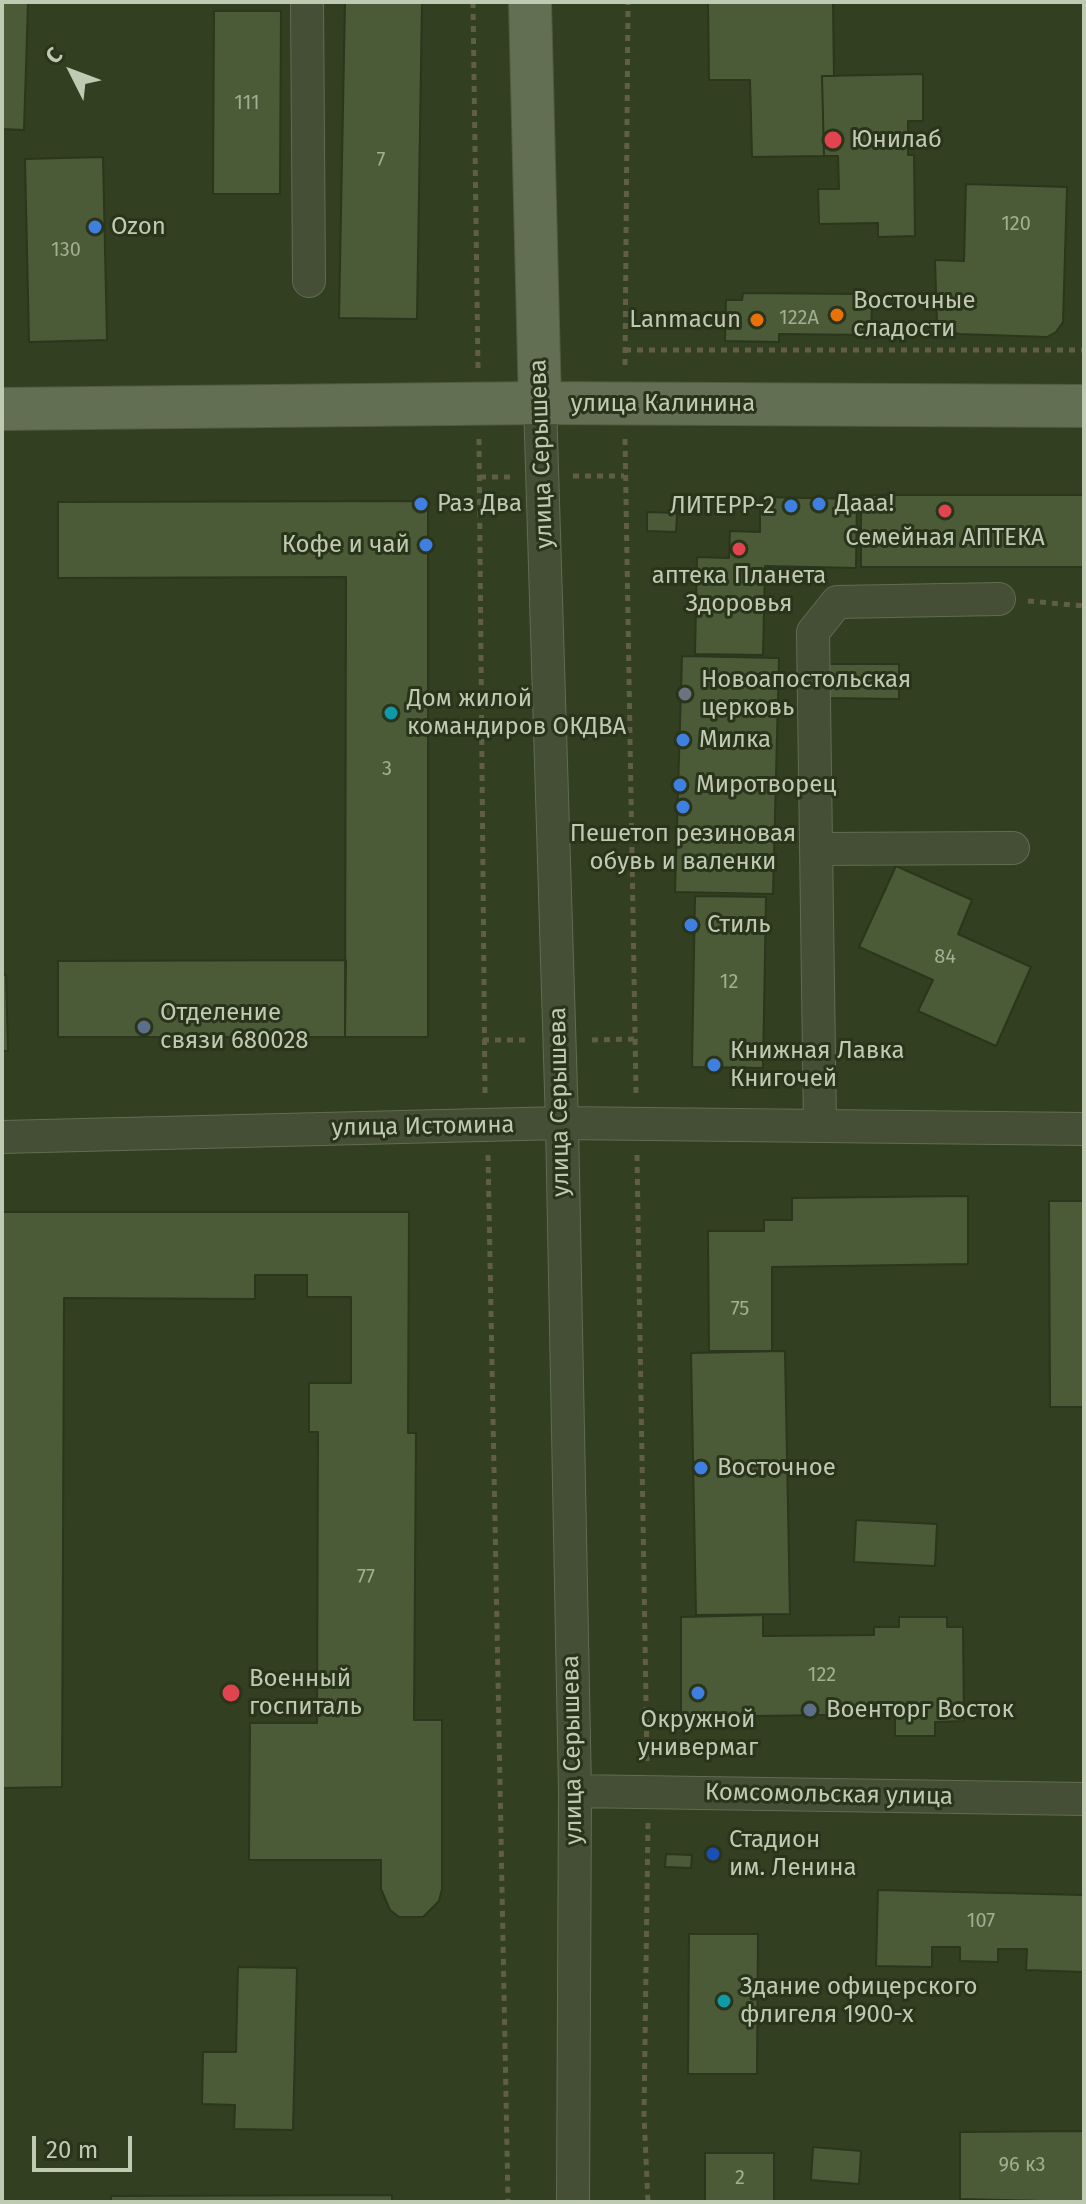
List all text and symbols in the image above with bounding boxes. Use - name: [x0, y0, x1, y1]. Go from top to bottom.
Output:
- north arrow: [32, 32, 112, 112]
- text: С: [40, 42, 68, 69]
- house number: 111: [234, 91, 260, 115]
- place label: Юнилаб: [851, 126, 942, 154]
- marker: Юнилаб: [822, 129, 844, 151]
- house number: 7: [377, 148, 385, 172]
- house number: 120: [1001, 212, 1031, 236]
- place label: Ozon: [111, 213, 166, 241]
- marker: Ozon: [86, 218, 104, 236]
- house number: 130: [51, 238, 81, 262]
- place label: Восточные сладости: [853, 287, 975, 343]
- place label: Lanmacun: [629, 306, 741, 334]
- house number: 122А: [779, 306, 819, 330]
- marker: Восточные сладости: [828, 306, 846, 324]
- marker: Lanmacun: [748, 311, 766, 329]
- street label: улица Серышева: [524, 359, 560, 549]
- street label: улица Калинина: [571, 390, 755, 418]
- place label: Раз Два: [437, 490, 522, 518]
- place label: Дааа!: [835, 490, 894, 518]
- place label: ЛИТЕРР-2: [670, 492, 775, 520]
- marker: Раз Два: [412, 495, 430, 513]
- marker: Дааа!: [810, 495, 828, 513]
- marker: ЛИТЕРР-2: [782, 497, 800, 515]
- marker: Семейная АПТЕКА: [936, 502, 954, 520]
- place label: Семейная АПТЕКА: [845, 524, 1045, 552]
- place label: Кофе и чай: [282, 531, 410, 559]
- marker: Кофе и чай: [417, 536, 435, 554]
- marker: аптека Планета Здоровья: [730, 540, 748, 558]
- place label: аптека Планета Здоровья: [652, 562, 826, 618]
- place label: Новоапостольская церковь: [701, 666, 911, 722]
- place label: Дом жилой командиров ОКДВА: [407, 685, 626, 741]
- marker: Новоапостольская церковь: [676, 685, 694, 703]
- marker: Дом жилой командиров ОКДВА: [382, 704, 400, 722]
- place label: Милка: [699, 726, 771, 754]
- marker: Милка: [674, 731, 692, 749]
- house number: 3: [382, 757, 392, 781]
- place label: Миротворец: [696, 771, 836, 799]
- marker: Миротворец: [671, 776, 689, 794]
- marker: Пешетоп резиновая обувь и валенки: [674, 798, 692, 816]
- place label: Пешетоп резиновая обувь и валенки: [570, 820, 796, 876]
- place label: Стиль: [707, 911, 771, 939]
- marker: Стиль: [682, 916, 700, 934]
- house number: 84: [934, 945, 956, 969]
- house number: 12: [720, 970, 738, 994]
- place label: Отделение связи 680028: [160, 999, 309, 1055]
- street label: улица Серышева: [544, 1007, 576, 1197]
- marker: Отделение связи 680028: [135, 1018, 153, 1036]
- place label: Книжная Лавка Книгочей: [730, 1037, 904, 1093]
- marker: Книжная Лавка Книгочей: [705, 1056, 723, 1074]
- street label: улица Истомина: [331, 1111, 515, 1143]
- house number: 75: [731, 1297, 749, 1321]
- place label: Восточное: [717, 1454, 836, 1482]
- marker: Восточное: [692, 1459, 710, 1477]
- house number: 77: [357, 1565, 375, 1589]
- street label: улица Серышева: [557, 1655, 589, 1845]
- house number: 122: [808, 1663, 836, 1687]
- place label: Военный госпиталь: [249, 1665, 362, 1721]
- marker: Военный госпиталь: [220, 1682, 242, 1704]
- marker: Окружной универмаг: [689, 1684, 707, 1702]
- place label: Военторг Восток: [826, 1696, 1014, 1724]
- marker: Военторг Восток: [801, 1701, 819, 1719]
- place label: Окружной универмаг: [638, 1706, 758, 1762]
- street label: Комсомольская улица: [705, 1778, 953, 1812]
- place label: Стадион им. Ленина: [729, 1826, 856, 1882]
- marker: Стадион им. Ленина: [704, 1845, 722, 1863]
- house number: 107: [967, 1909, 995, 1933]
- place label: Здание офицерского флигеля 1900-х: [740, 1973, 978, 2029]
- marker: Здание офицерского флигеля 1900-х: [715, 1992, 733, 2010]
- scale bar: [36, 2120, 136, 2170]
- text: 20 m: [46, 2136, 98, 2164]
- house number: 96 к3: [999, 2153, 1045, 2177]
- house number: 2: [735, 2166, 745, 2190]

